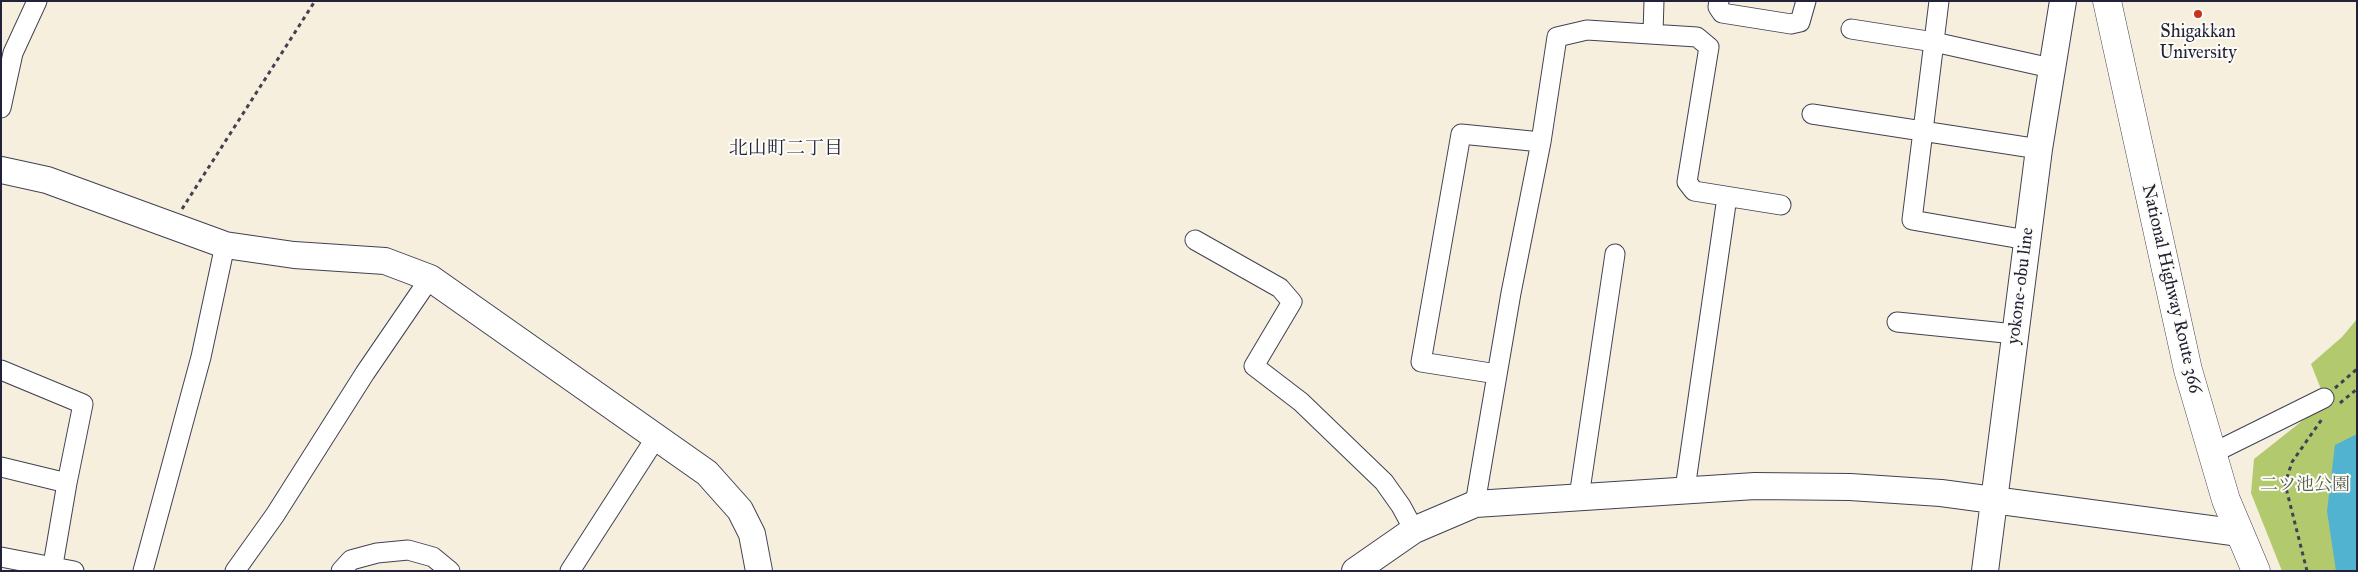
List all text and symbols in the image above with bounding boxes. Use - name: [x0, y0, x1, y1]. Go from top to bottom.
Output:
- marker: Shigakkan University: [2192, 8, 2204, 20]
- place label: Shigakkan University: [2159, 22, 2237, 64]
- district label: 北山町二丁目: [729, 138, 843, 160]
- street label: National Highway Route 366: [2136, 182, 2206, 396]
- street label: yokone-obu line: [2003, 226, 2039, 346]
- park label: 二ツ池公園: [2260, 475, 2350, 497]

